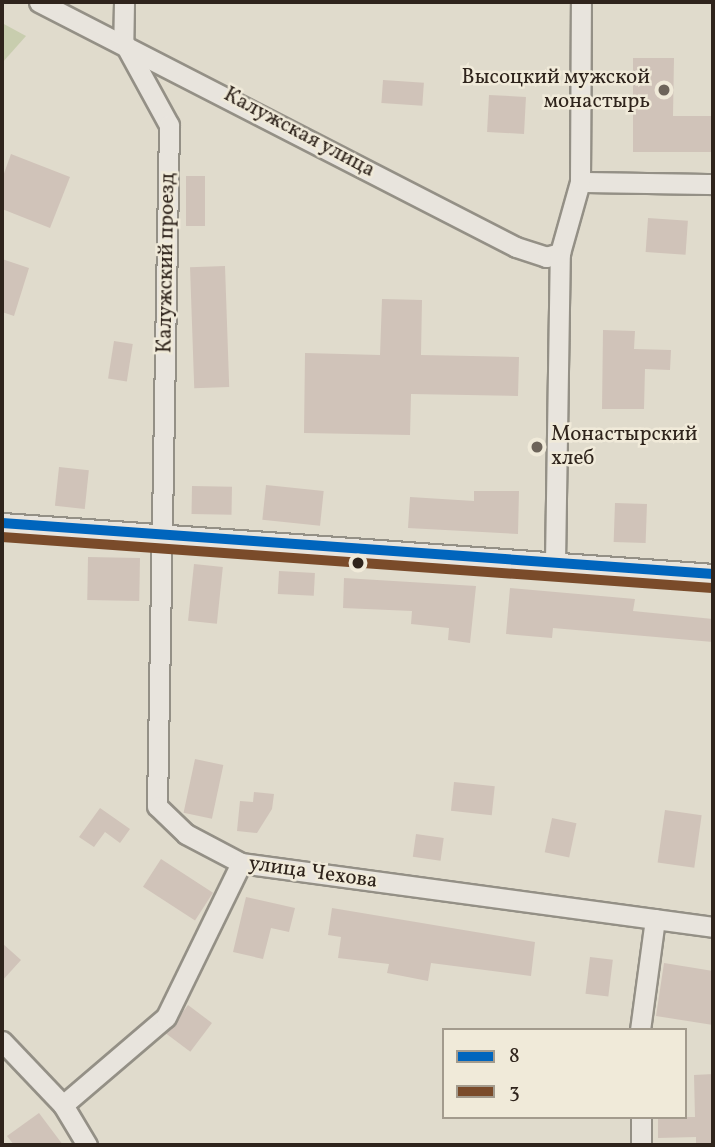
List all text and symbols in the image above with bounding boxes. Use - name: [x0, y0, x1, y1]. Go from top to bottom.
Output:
- place label: Высоцкий мужской монастырь: [462, 65, 650, 115]
- street label: Калужская улица: [219, 82, 379, 184]
- marker: Высоцкий мужской монастырь: [656, 82, 672, 98]
- street label: Калужский проезд: [153, 173, 181, 353]
- place label: Монастырский хлеб: [551, 422, 698, 472]
- marker: Монастырский хлеб: [529, 439, 545, 455]
- unlabelled marker: [351, 556, 365, 570]
- street label: улица Чехова: [247, 851, 379, 895]
- legend: [442, 1028, 687, 1119]
- text: 8: [509, 1042, 520, 1071]
- text: 3: [509, 1077, 520, 1106]

